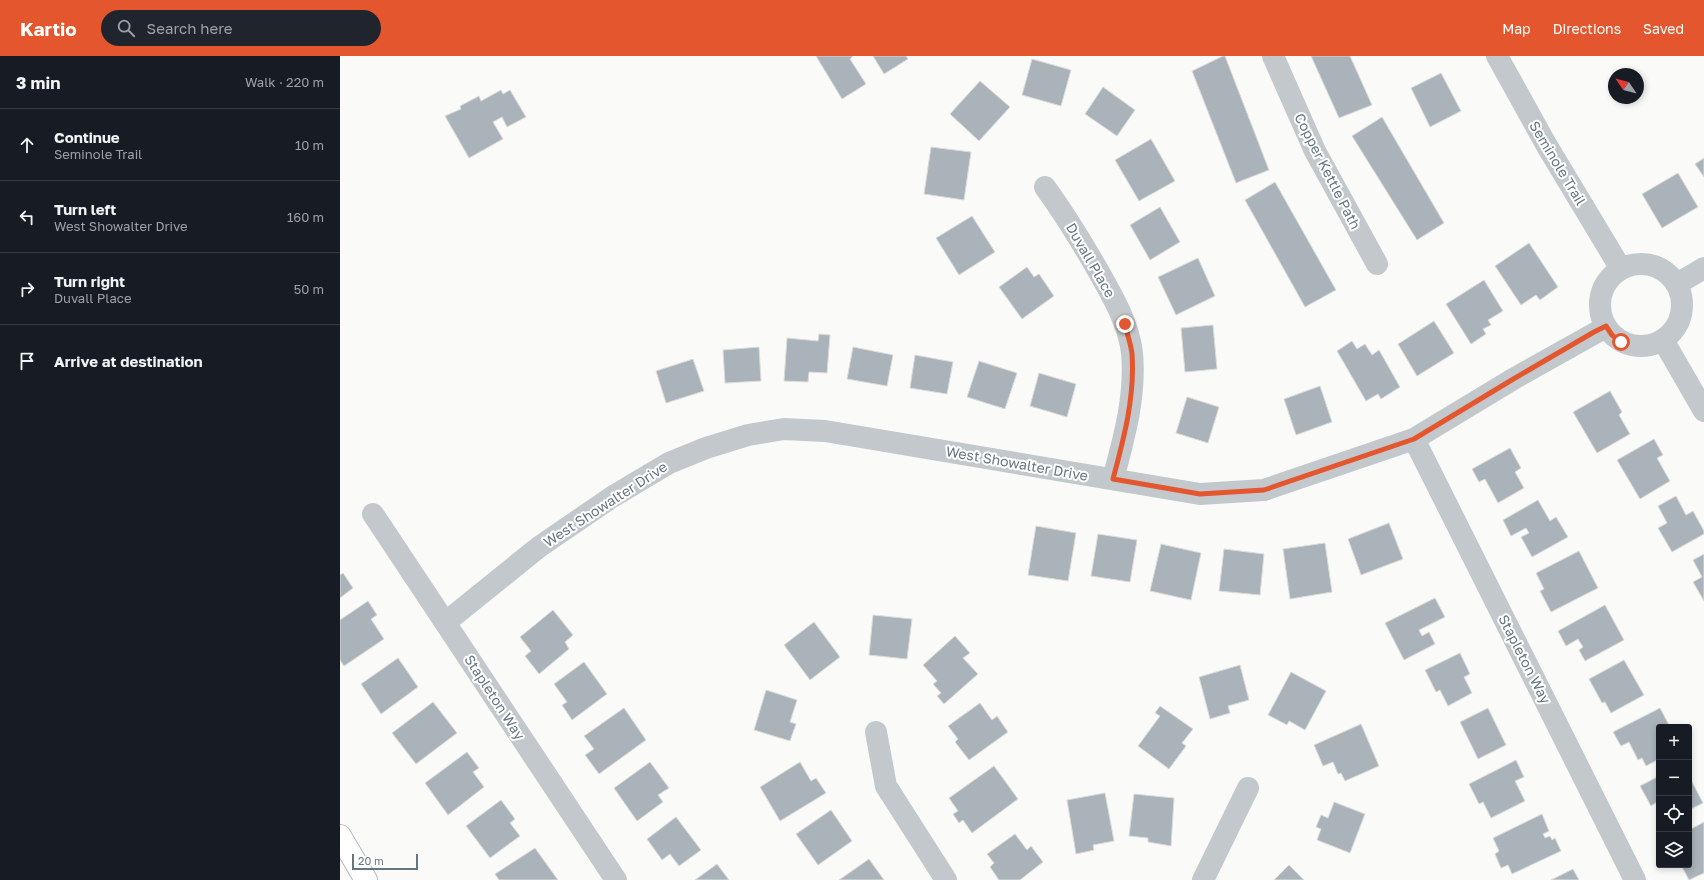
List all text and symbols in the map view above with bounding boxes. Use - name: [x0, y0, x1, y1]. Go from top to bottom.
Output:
- search box: [101, 10, 381, 46]
- text: Kartio: [20, 17, 77, 40]
- icon: search: [115, 17, 137, 39]
- text: Search here: [147, 19, 233, 37]
- text: Map: [1502, 20, 1531, 37]
- text: Directions: [1553, 20, 1621, 37]
- text: Saved: [1643, 20, 1684, 37]
- north arrow: [1608, 68, 1644, 104]
- text: 3 min: [16, 72, 60, 93]
- text: Walk · 220 m: [245, 74, 324, 90]
- street label: Copper Kettle Path: [1291, 110, 1365, 232]
- street label: Seminole Trail: [1526, 118, 1590, 208]
- text: Continue: [54, 128, 120, 146]
- icon: ahead: [16, 134, 38, 156]
- text: 10 m: [295, 137, 324, 153]
- text: Seminole Trail: [54, 146, 142, 162]
- text: Turn left: [54, 200, 116, 218]
- icon: left: [16, 206, 38, 228]
- text: 160 m: [287, 209, 324, 225]
- text: West Showalter Drive: [54, 218, 188, 234]
- street label: Duvall Place: [1063, 220, 1119, 300]
- text: Turn right: [54, 272, 125, 290]
- icon: right: [16, 278, 38, 300]
- text: 50 m: [294, 281, 324, 297]
- text: Duvall Place: [54, 290, 131, 306]
- route end: [1116, 315, 1134, 333]
- route start: [1612, 333, 1630, 351]
- icon: arrive: [16, 350, 38, 372]
- text: Arrive at destination: [54, 352, 203, 370]
- street label: West Showalter Drive: [945, 442, 1089, 484]
- street label: West Showalter Drive: [540, 458, 670, 550]
- street label: Stapleton Way: [1495, 612, 1555, 707]
- street label: Stapleton Way: [461, 651, 529, 743]
- map controls: [1656, 724, 1692, 868]
- button: +: [1656, 724, 1692, 760]
- button: −: [1656, 760, 1692, 796]
- button: locate: [1656, 796, 1692, 832]
- button: layers: [1656, 832, 1692, 868]
- scale bar: [352, 852, 418, 871]
- text: 20 m: [358, 854, 384, 867]

